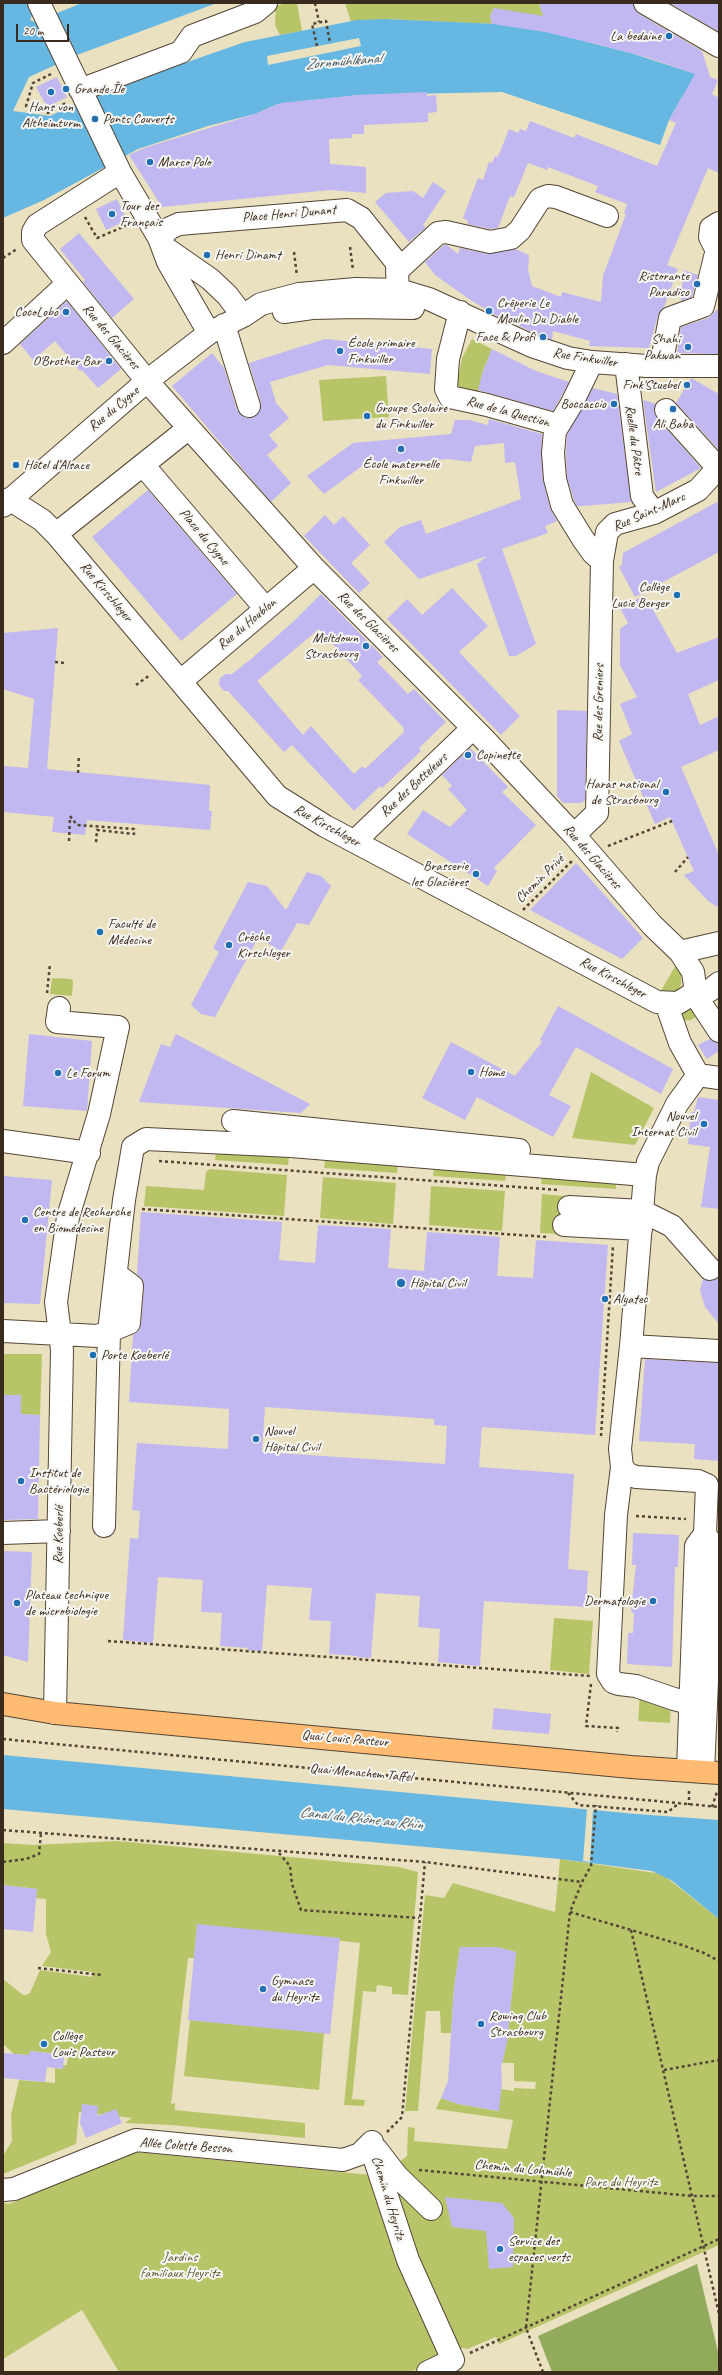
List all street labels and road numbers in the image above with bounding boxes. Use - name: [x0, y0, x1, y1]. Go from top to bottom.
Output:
- street label: Place Henri Dunant: [242, 202, 336, 226]
- street label: Rue des Glacières: [79, 301, 143, 373]
- street label: Rue Finkwiller: [552, 345, 618, 371]
- street label: Rue du Cygne: [85, 383, 143, 435]
- street label: Rue de la Question: [465, 393, 551, 431]
- street label: Ruelle du Pâtre: [621, 404, 647, 476]
- street label: Rue Saint-Marc: [610, 489, 688, 535]
- street label: Place du Cygne: [175, 505, 233, 569]
- street label: Rue Kirschleger: [76, 559, 136, 625]
- street label: Rue des Glacières: [334, 588, 402, 656]
- street label: Rue du Houblon: [214, 594, 280, 654]
- street label: Rue des Greniers: [590, 664, 608, 742]
- street label: Rue des Botteleurs: [377, 749, 451, 821]
- street label: Rue Kirschleger: [291, 801, 363, 851]
- street label: Rue des Glacières: [559, 821, 625, 893]
- street label: Chemin Privé: [512, 851, 568, 907]
- street label: Rue Kirschleger: [577, 953, 649, 1003]
- street label: Rue Koeberlé: [50, 1506, 68, 1564]
- street label: Quai Louis Pasteur: [301, 1727, 389, 1751]
- street label: Quai Menachem Taffel: [309, 1760, 413, 1786]
- street label: Allée Colette Besson: [139, 2134, 233, 2158]
- street label: Chemin du Heyritz: [367, 2154, 409, 2242]
- street label: Chemin du Lohmühle: [474, 2156, 572, 2182]

